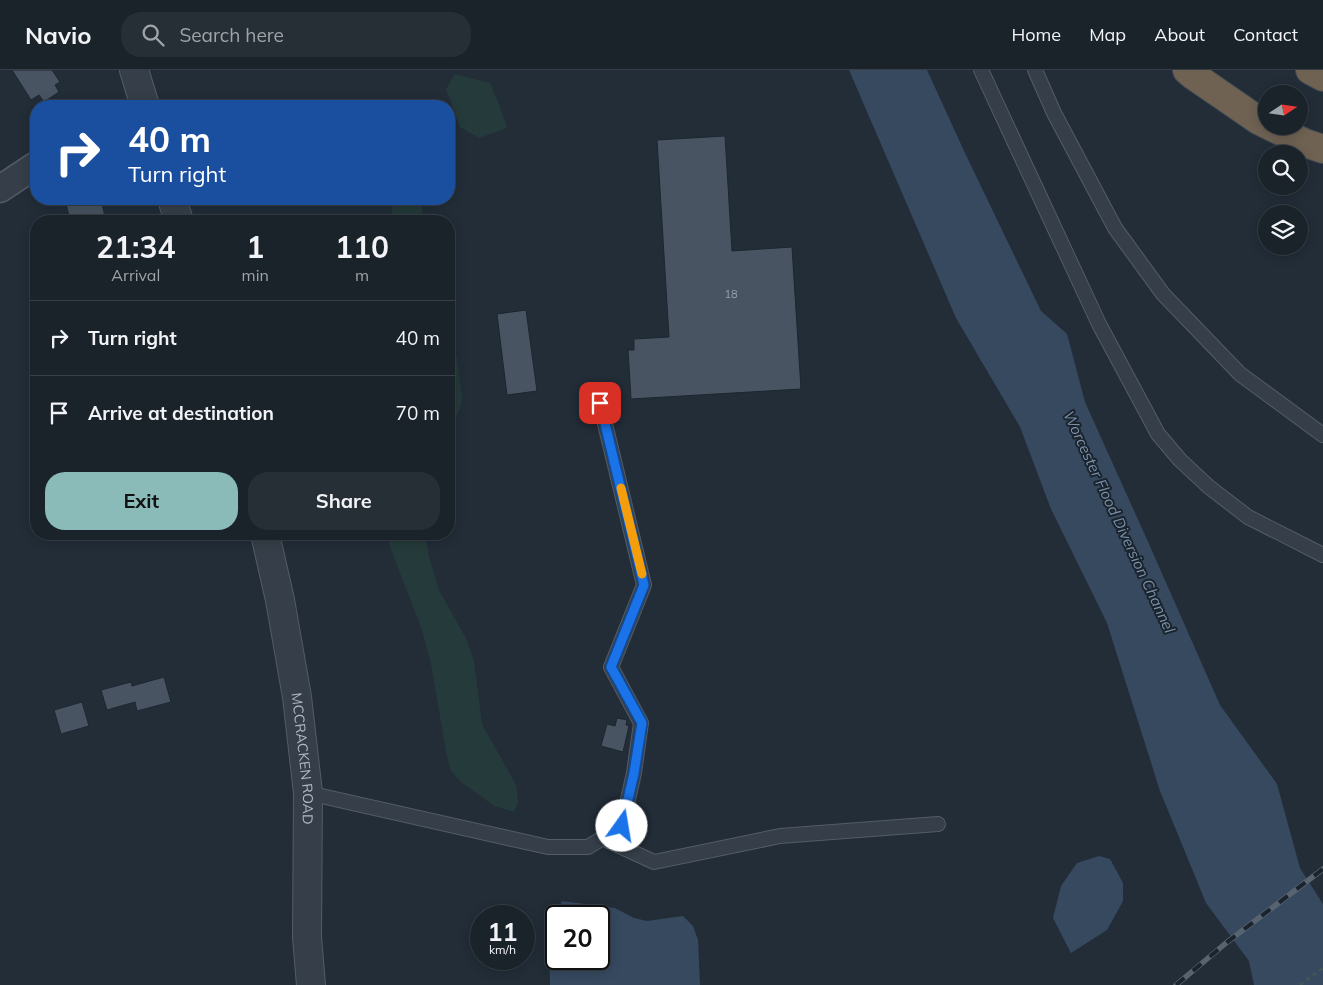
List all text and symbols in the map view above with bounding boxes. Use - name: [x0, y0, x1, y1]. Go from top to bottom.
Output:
- search box: [121, 12, 471, 57]
- text: Navio: [25, 20, 91, 50]
- icon: search: [139, 21, 167, 49]
- text: Search here: [179, 23, 284, 47]
- text: Home: [1011, 23, 1061, 46]
- text: Map: [1089, 23, 1126, 46]
- text: About: [1154, 23, 1205, 46]
- text: Contact: [1233, 23, 1298, 46]
- north arrow: [1258, 85, 1308, 135]
- map controls: [1258, 85, 1308, 255]
- text: 40 m: [128, 117, 211, 161]
- icon: right: [45, 120, 110, 185]
- button: search: [1258, 145, 1308, 195]
- text: Turn right: [128, 160, 226, 188]
- button: layers: [1258, 205, 1308, 255]
- text: 21:34: [96, 228, 176, 266]
- text: 1: [246, 228, 264, 266]
- text: 110: [335, 228, 389, 266]
- text: Arrival: [111, 265, 160, 285]
- text: min: [242, 265, 269, 285]
- text: m: [355, 265, 369, 285]
- house number: 18: [724, 287, 738, 301]
- icon: right: [45, 324, 73, 352]
- text: Turn right: [88, 326, 177, 350]
- text: 40 m: [396, 326, 440, 350]
- pin: [579, 382, 621, 424]
- icon: arrive: [586, 389, 614, 417]
- icon: arrive: [45, 399, 73, 427]
- text: Arrive at destination: [88, 401, 274, 425]
- text: 70 m: [396, 401, 440, 425]
- water label: Worcester Flood Diversion Channel: [1059, 408, 1180, 636]
- button: Exit: [45, 472, 238, 530]
- button: Share: [248, 472, 440, 530]
- street label: MCCRACKEN ROAD: [288, 692, 317, 824]
- position arrow: [595, 799, 647, 851]
- speed limit sign: 20: [545, 905, 610, 970]
- text: 11: [487, 916, 518, 947]
- text: km/h: [489, 942, 516, 957]

